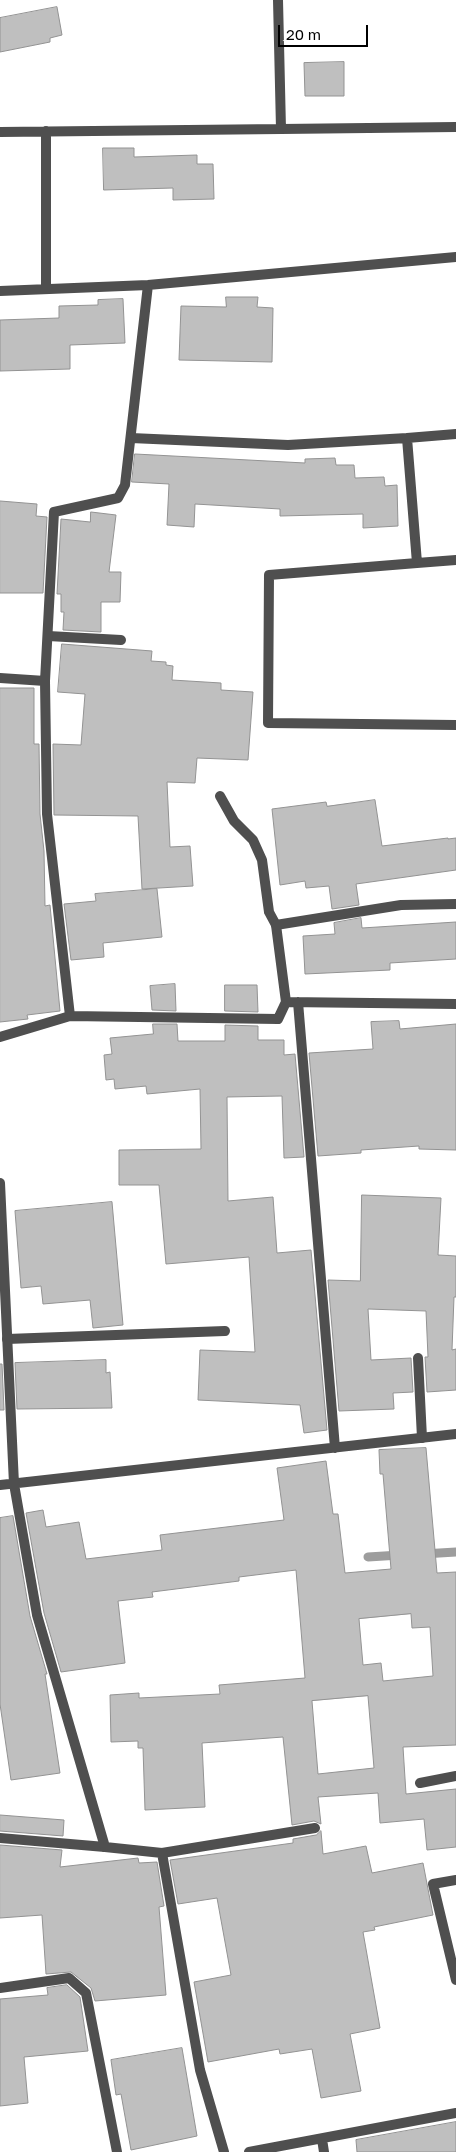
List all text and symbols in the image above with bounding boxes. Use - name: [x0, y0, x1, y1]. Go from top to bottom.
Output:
- scale bar: [281, 15, 371, 47]
- text: 20 m: [286, 25, 321, 43]

